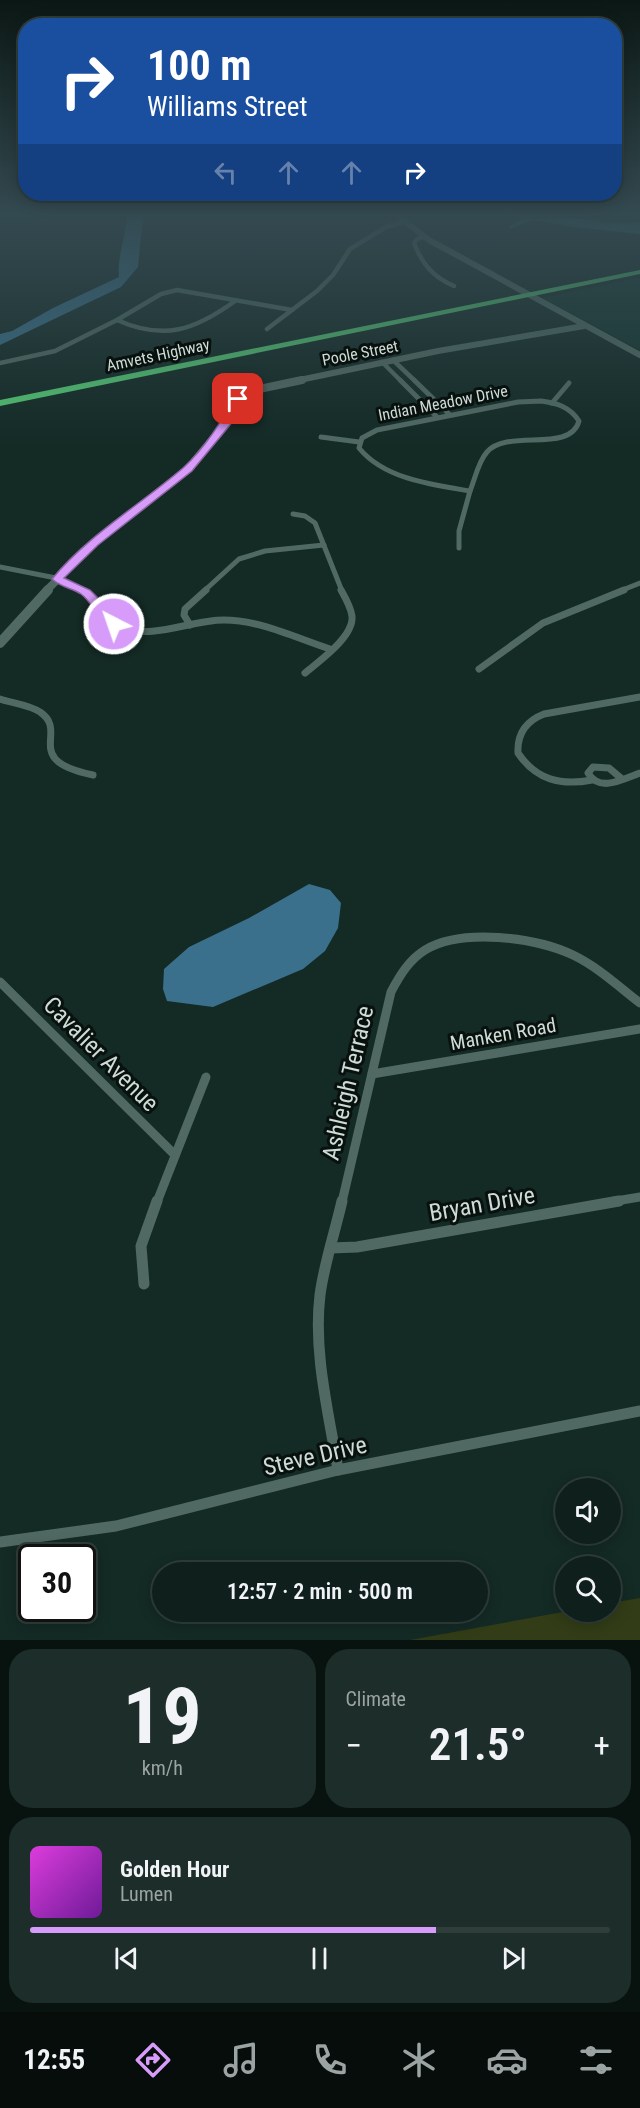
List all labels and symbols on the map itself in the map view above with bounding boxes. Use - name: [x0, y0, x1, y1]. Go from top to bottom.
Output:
- street label: Amvets Highway: [105, 335, 212, 375]
- street label: Poole Street: [320, 336, 400, 370]
- pin: [212, 373, 263, 424]
- street label: Indian Meadow Drive: [377, 381, 509, 425]
- position arrow: [82, 592, 146, 656]
- street label: Cavalier Avenue: [38, 991, 164, 1117]
- street label: Ashleigh Terrace: [317, 1003, 379, 1163]
- street label: Manken Road: [448, 1013, 558, 1055]
- street label: Bryan Drive: [427, 1181, 537, 1227]
- street label: Steve Drive: [260, 1431, 370, 1481]
- speed limit sign: 30: [18, 1544, 96, 1622]

